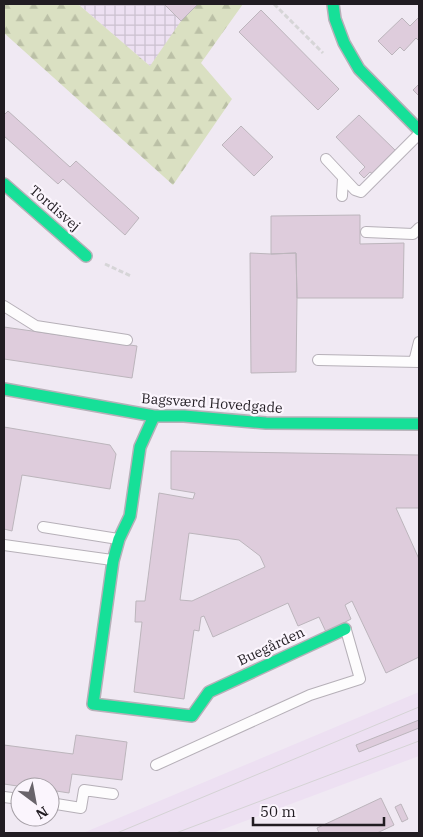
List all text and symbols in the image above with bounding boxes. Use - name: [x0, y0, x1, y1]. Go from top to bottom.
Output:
- street label: Tordisvej: [26, 181, 84, 235]
- street label: Bagsværd Hovedgade: [141, 389, 283, 417]
- street label: Buegården: [235, 623, 307, 669]
- north arrow: [10, 777, 60, 827]
- scale bar: [253, 794, 384, 826]
- text: N: [32, 802, 51, 824]
- text: 50 m: [260, 802, 296, 821]

